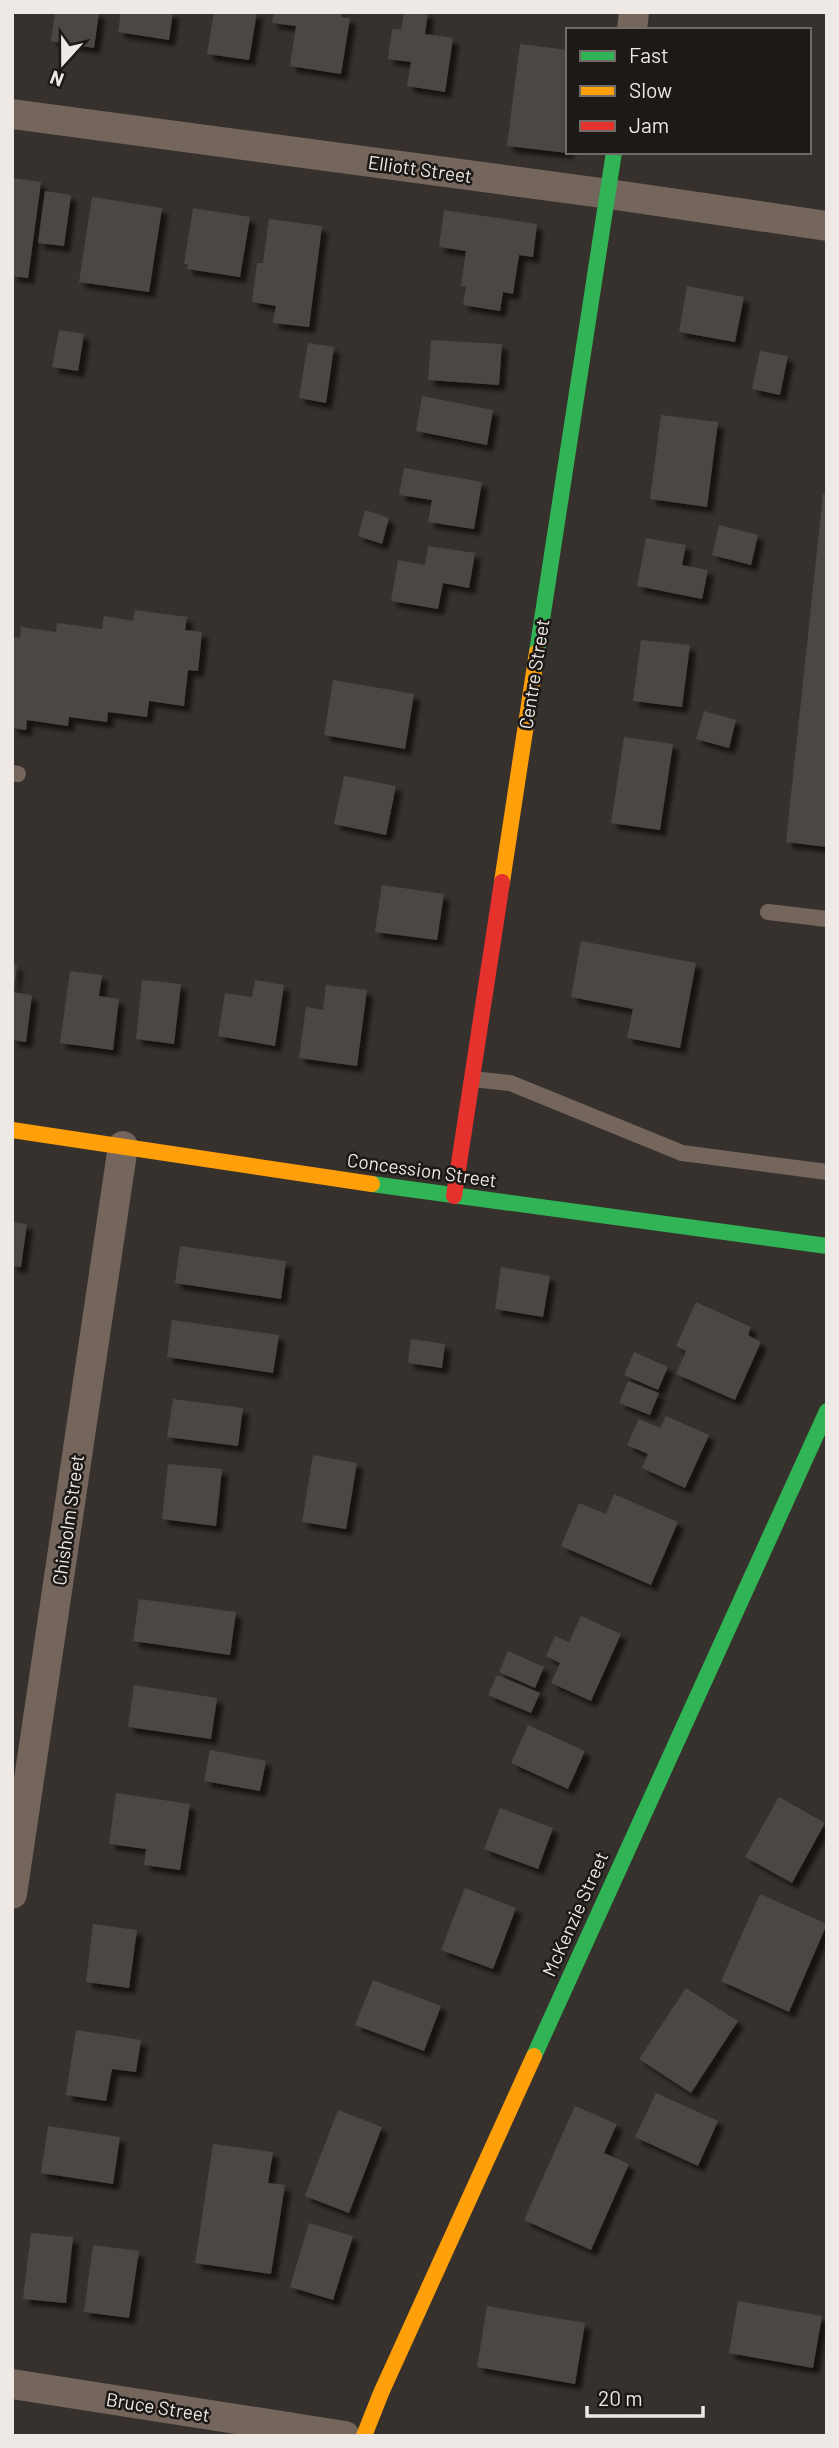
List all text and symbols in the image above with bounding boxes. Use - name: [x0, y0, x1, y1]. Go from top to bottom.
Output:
- north arrow: [28, 28, 98, 98]
- legend: [566, 28, 811, 154]
- text: Fast: [629, 42, 669, 67]
- text: N: [47, 66, 67, 92]
- text: Slow: [629, 77, 672, 102]
- text: Jam: [629, 112, 669, 137]
- street label: Elliott Street: [367, 150, 474, 187]
- street label: Centre Street: [513, 617, 554, 731]
- street label: Concession Street: [346, 1148, 498, 1191]
- street label: Chisholm Street: [47, 1453, 88, 1587]
- street label: McKenzie Street: [537, 1848, 612, 1980]
- scale bar: [587, 2374, 702, 2418]
- text: 20 m: [598, 2385, 643, 2410]
- street label: Bruce Street: [105, 2387, 212, 2426]

